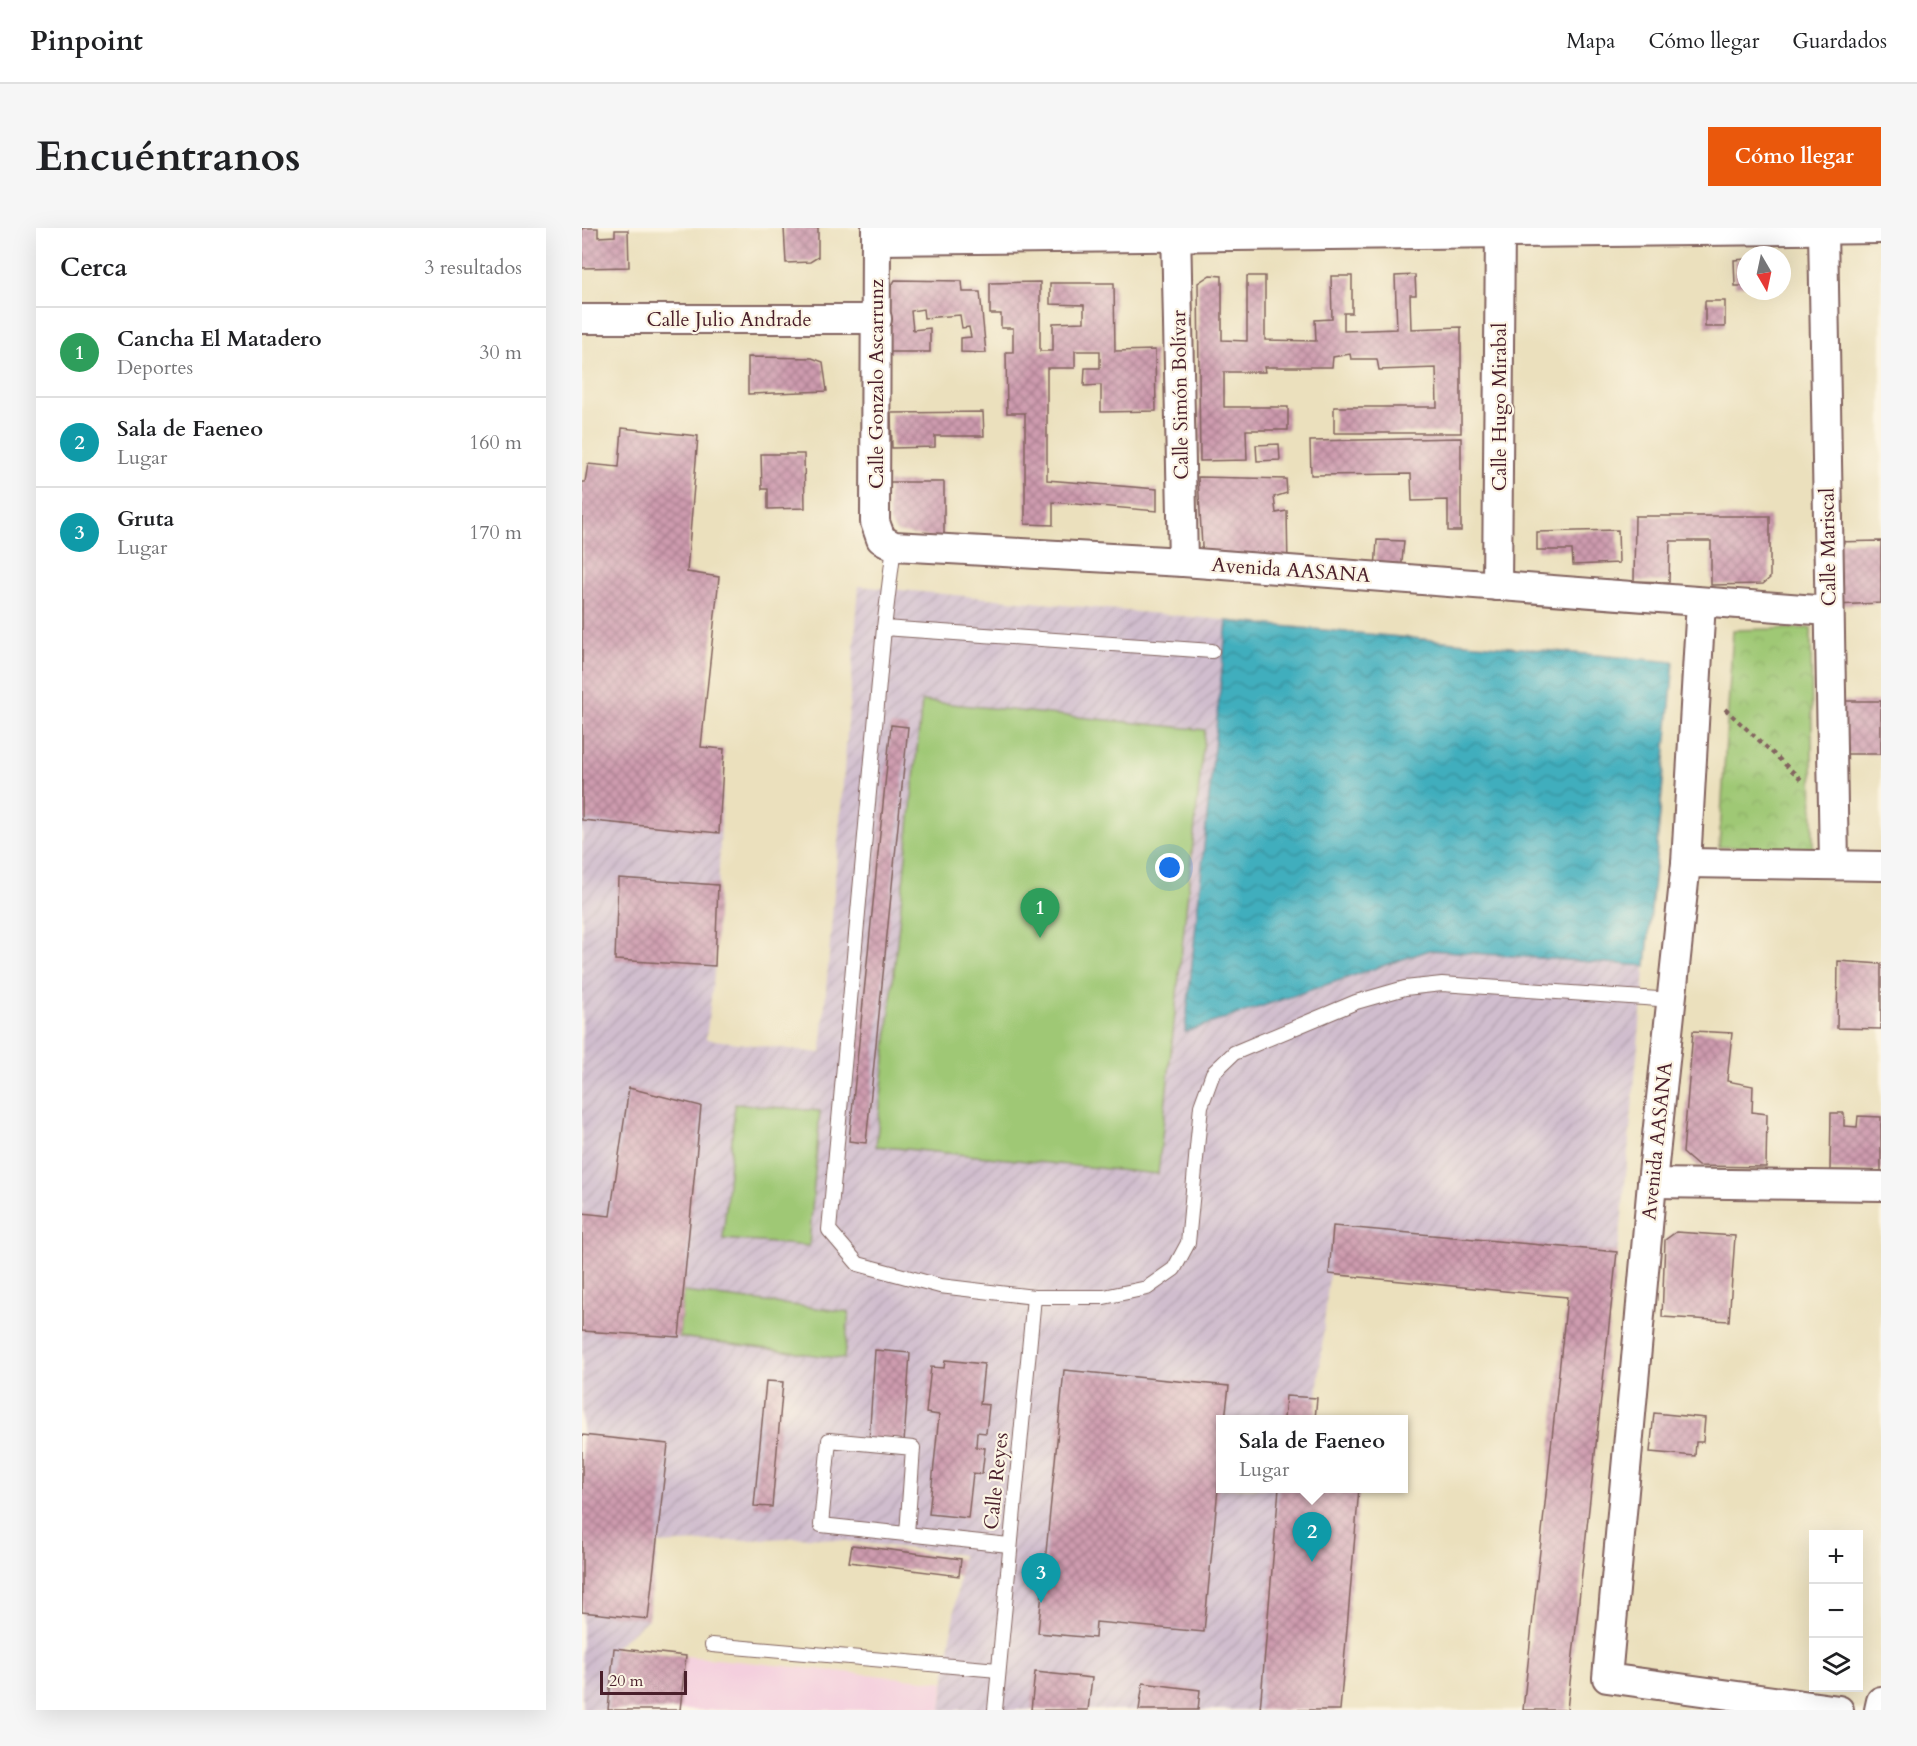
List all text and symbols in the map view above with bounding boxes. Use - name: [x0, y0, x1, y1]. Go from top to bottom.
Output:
- text: Pinpoint: [30, 22, 143, 60]
- text: Mapa: [1566, 27, 1615, 56]
- text: Cómo llegar: [1648, 27, 1759, 56]
- text: Guardados: [1792, 27, 1887, 56]
- button: Cómo llegar: [1708, 127, 1881, 186]
- text: Encuéntranos: [36, 128, 301, 185]
- north arrow: [1737, 246, 1791, 300]
- text: Cerca: [60, 250, 127, 285]
- text: 3 resultados: [424, 254, 522, 281]
- street label: Calle Gonzalo Ascarrunz: [863, 279, 890, 489]
- street label: Calle Julio Andrade: [646, 306, 812, 333]
- street label: Calle Simón Bolívar: [1165, 309, 1195, 480]
- street label: Calle Hugo Mirabal: [1486, 323, 1513, 491]
- text: Cancha El Matadero: [117, 324, 322, 354]
- text: 1: [74, 339, 85, 366]
- text: 30 m: [479, 339, 522, 366]
- text: Deportes: [117, 354, 193, 381]
- text: Sala de Faeneo: [117, 414, 263, 444]
- text: 2: [74, 429, 85, 456]
- text: 160 m: [469, 429, 522, 456]
- text: Lugar: [117, 444, 167, 471]
- street label: Calle Mariscal: [1813, 488, 1843, 606]
- text: Gruta: [117, 504, 175, 534]
- text: 3: [74, 519, 85, 546]
- text: 170 m: [469, 519, 522, 546]
- text: Lugar: [117, 534, 167, 561]
- street label: Avenida AASANA: [1211, 551, 1372, 589]
- your location: [1155, 853, 1184, 882]
- pin: 1: [1020, 888, 1060, 938]
- street label: Avenida AASANA: [1635, 1060, 1679, 1222]
- popup: [1216, 1415, 1408, 1493]
- text: Sala de Faeneo: [1239, 1426, 1385, 1456]
- street label: Calle Reyes: [977, 1431, 1015, 1531]
- text: Lugar: [1239, 1456, 1289, 1483]
- pin: 2: [1292, 1512, 1332, 1562]
- map controls: [1809, 1530, 1863, 1692]
- button: +: [1809, 1530, 1863, 1584]
- pin: 3: [1022, 1554, 1060, 1603]
- button: −: [1809, 1584, 1863, 1638]
- button: layers: [1809, 1638, 1863, 1692]
- scale bar: [600, 1668, 687, 1696]
- text: 20 m: [609, 1670, 643, 1692]

